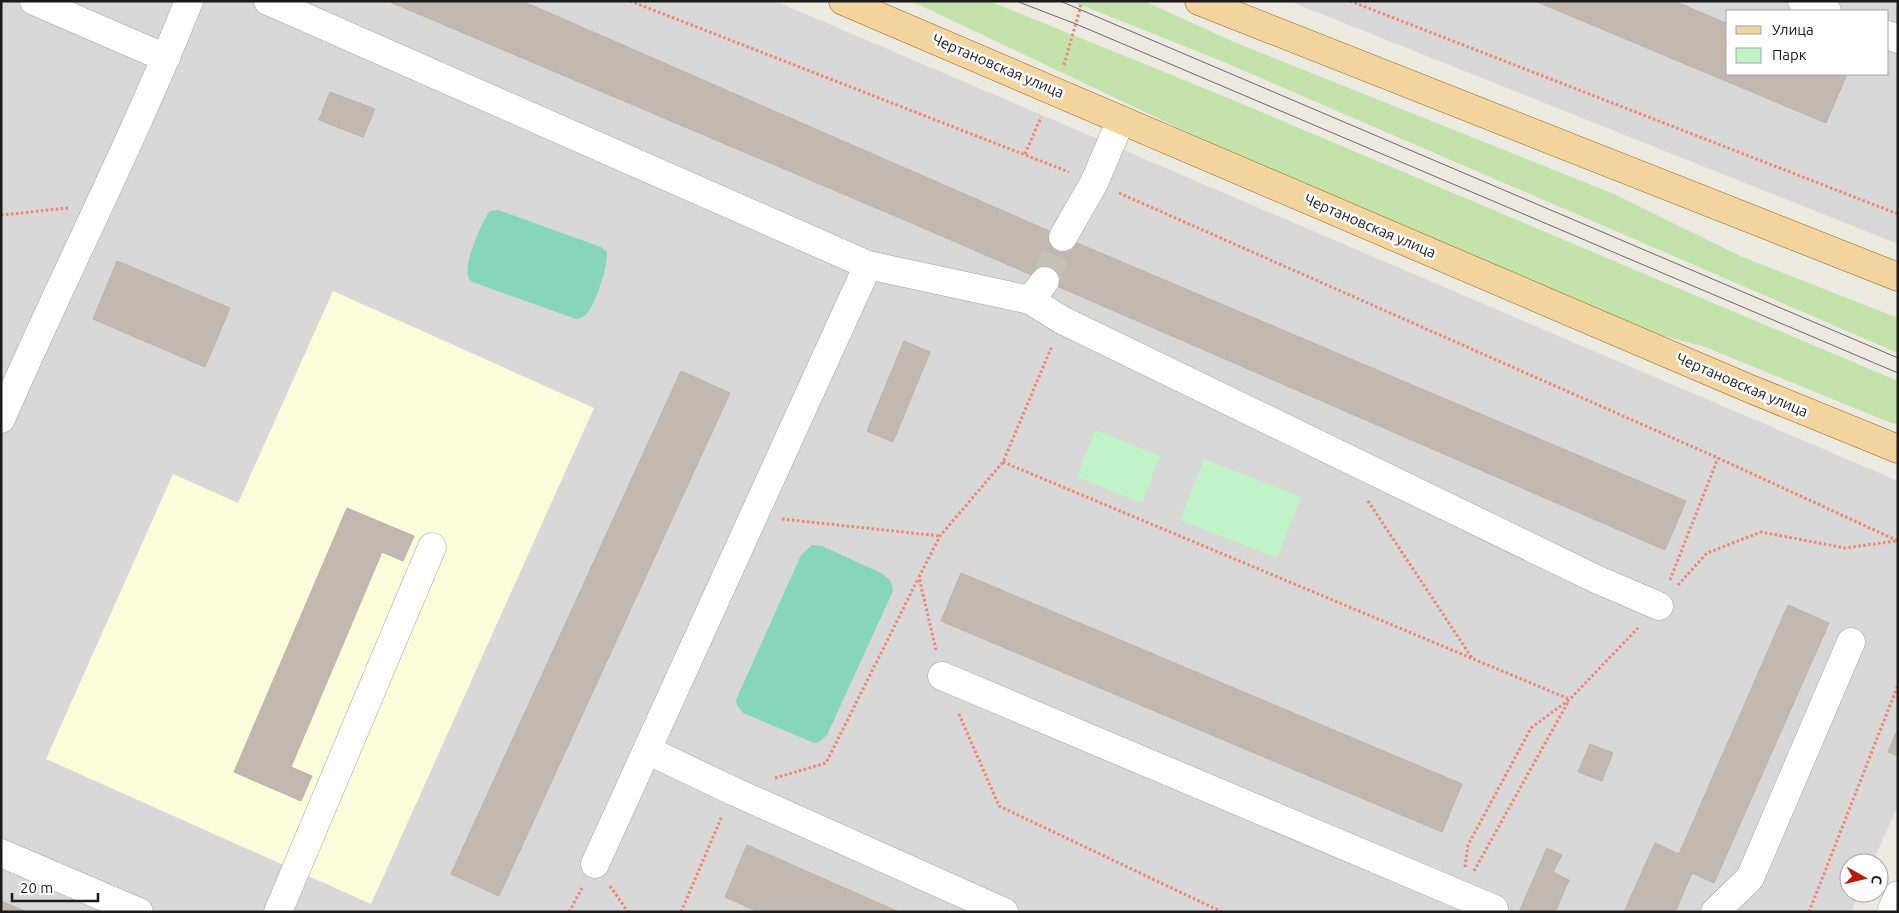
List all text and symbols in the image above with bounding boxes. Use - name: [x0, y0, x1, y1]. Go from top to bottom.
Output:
- legend: [1726, 10, 1889, 75]
- text: Улица: [1772, 21, 1814, 38]
- street label: Чертановская улица: [930, 30, 1067, 101]
- text: Парк: [1772, 46, 1807, 63]
- street label: Чертановская улица: [1302, 190, 1439, 261]
- street label: Чертановская улица: [1674, 349, 1811, 420]
- north arrow: [1839, 853, 1889, 903]
- scale bar: [12, 870, 99, 902]
- text: С: [1868, 874, 1885, 885]
- text: 20 m: [20, 879, 53, 896]

